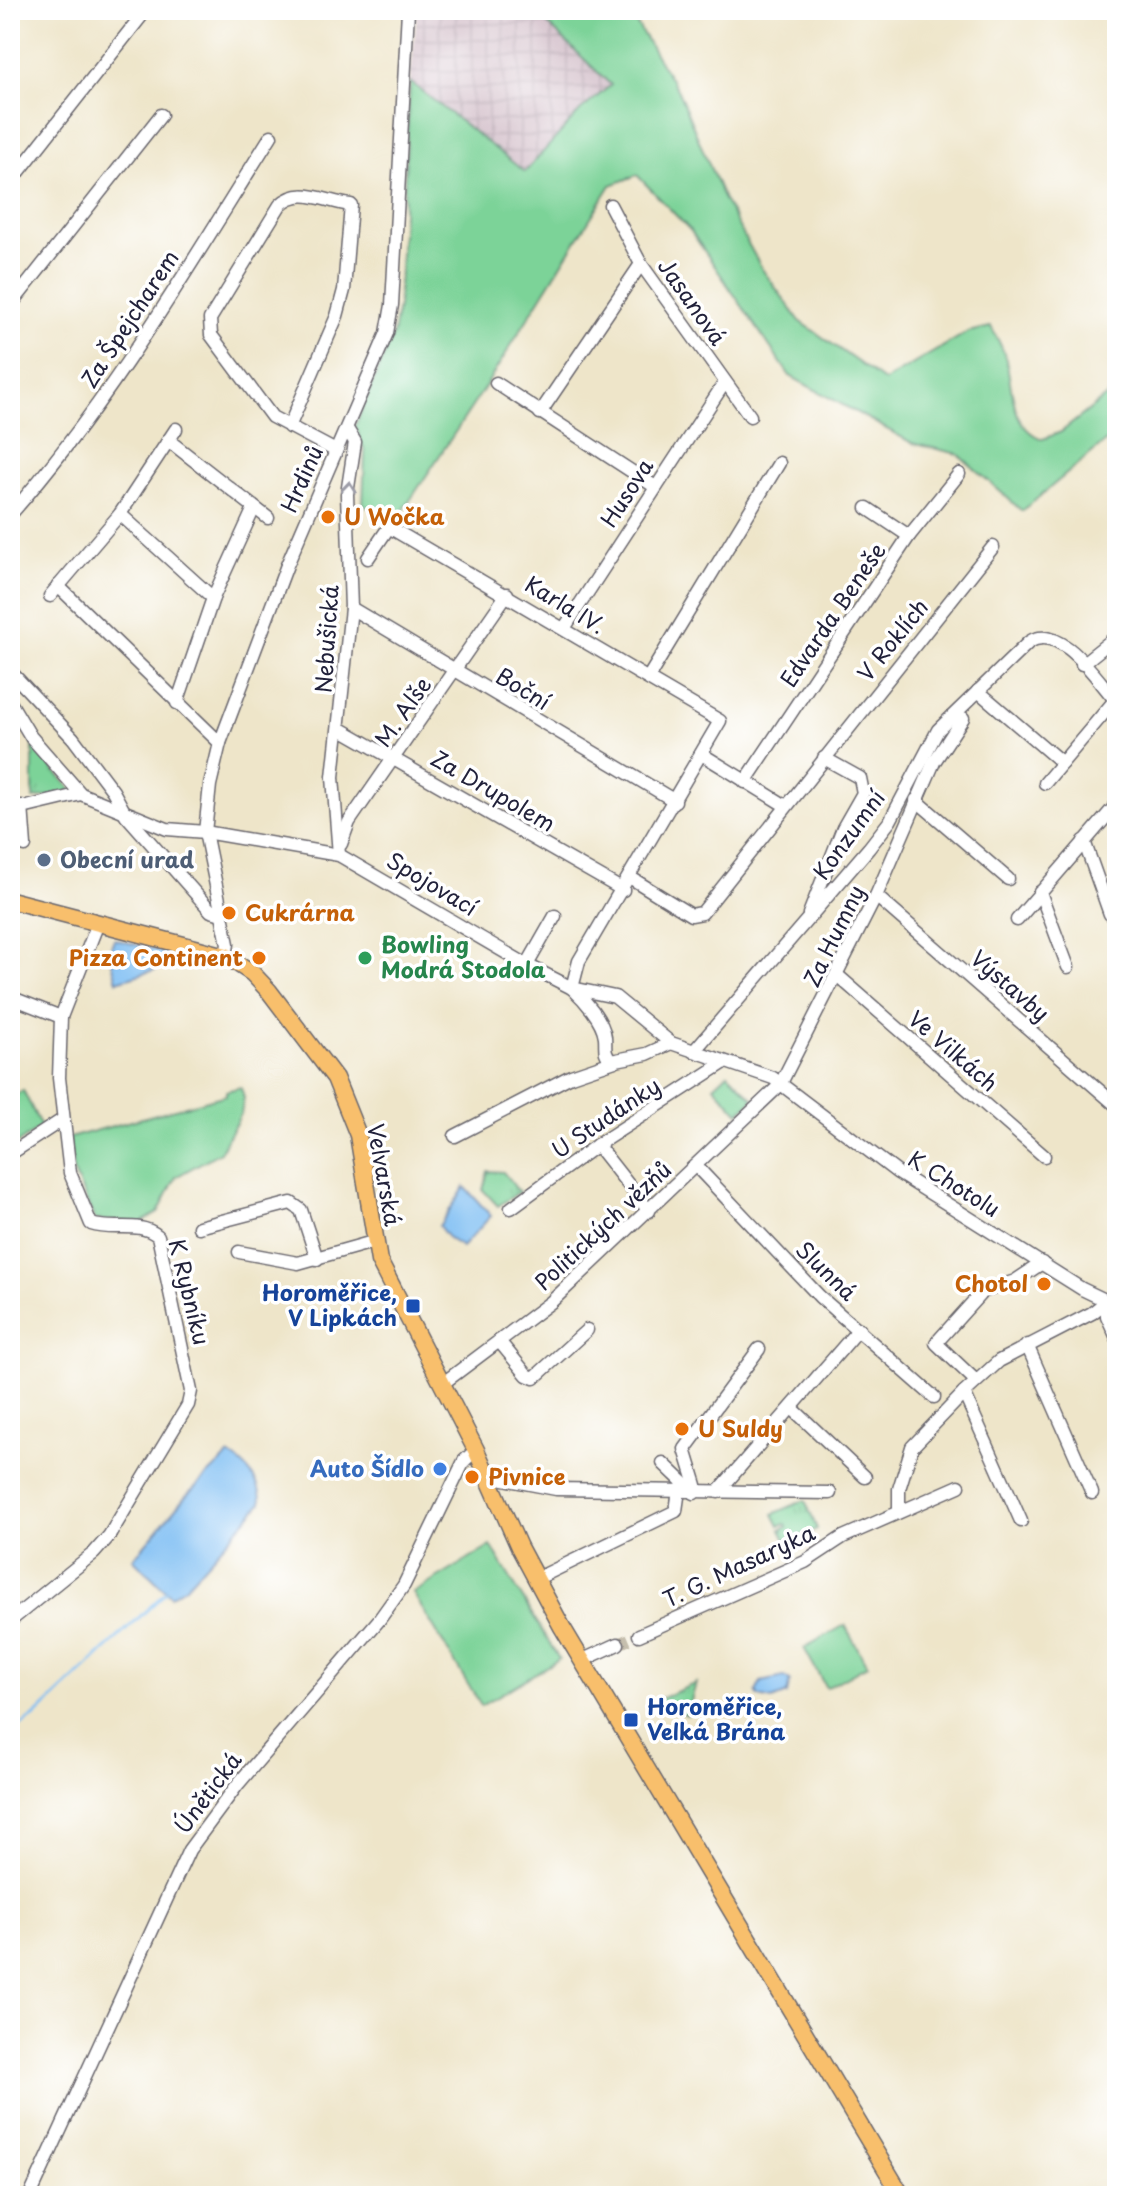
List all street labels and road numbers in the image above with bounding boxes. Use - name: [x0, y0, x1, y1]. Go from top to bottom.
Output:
- street label: Za Špejcharem: [72, 243, 186, 394]
- street label: Jasanová: [651, 251, 736, 352]
- street label: Hrdinů: [271, 439, 330, 517]
- street label: Husova: [591, 451, 661, 533]
- street label: Edvarda Beneše: [771, 535, 892, 693]
- street label: Karla IV.: [519, 567, 612, 641]
- street label: Nebušická: [305, 583, 346, 694]
- street label: V Roklích: [848, 591, 935, 687]
- street label: Boční: [490, 659, 558, 717]
- street label: M. Alše: [366, 669, 438, 753]
- street label: Za Drupolem: [425, 741, 562, 839]
- street label: Konzumní: [804, 782, 892, 886]
- street label: Spojovací: [381, 843, 485, 923]
- street label: Za Humny: [794, 879, 872, 992]
- street label: Výstavby: [964, 941, 1058, 1028]
- street label: Ve Vilkách: [902, 1002, 1006, 1098]
- street label: U Studánky: [544, 1068, 666, 1165]
- street label: Velvarská: [360, 1121, 411, 1229]
- street label: K Chotolu: [902, 1141, 1007, 1224]
- street label: Politických vězňů: [526, 1153, 678, 1297]
- street label: Slunná: [789, 1232, 865, 1308]
- street label: K Rybníku: [161, 1235, 220, 1348]
- street label: T. G. Masaryka: [657, 1514, 821, 1614]
- street label: Únětická: [165, 1744, 249, 1840]

